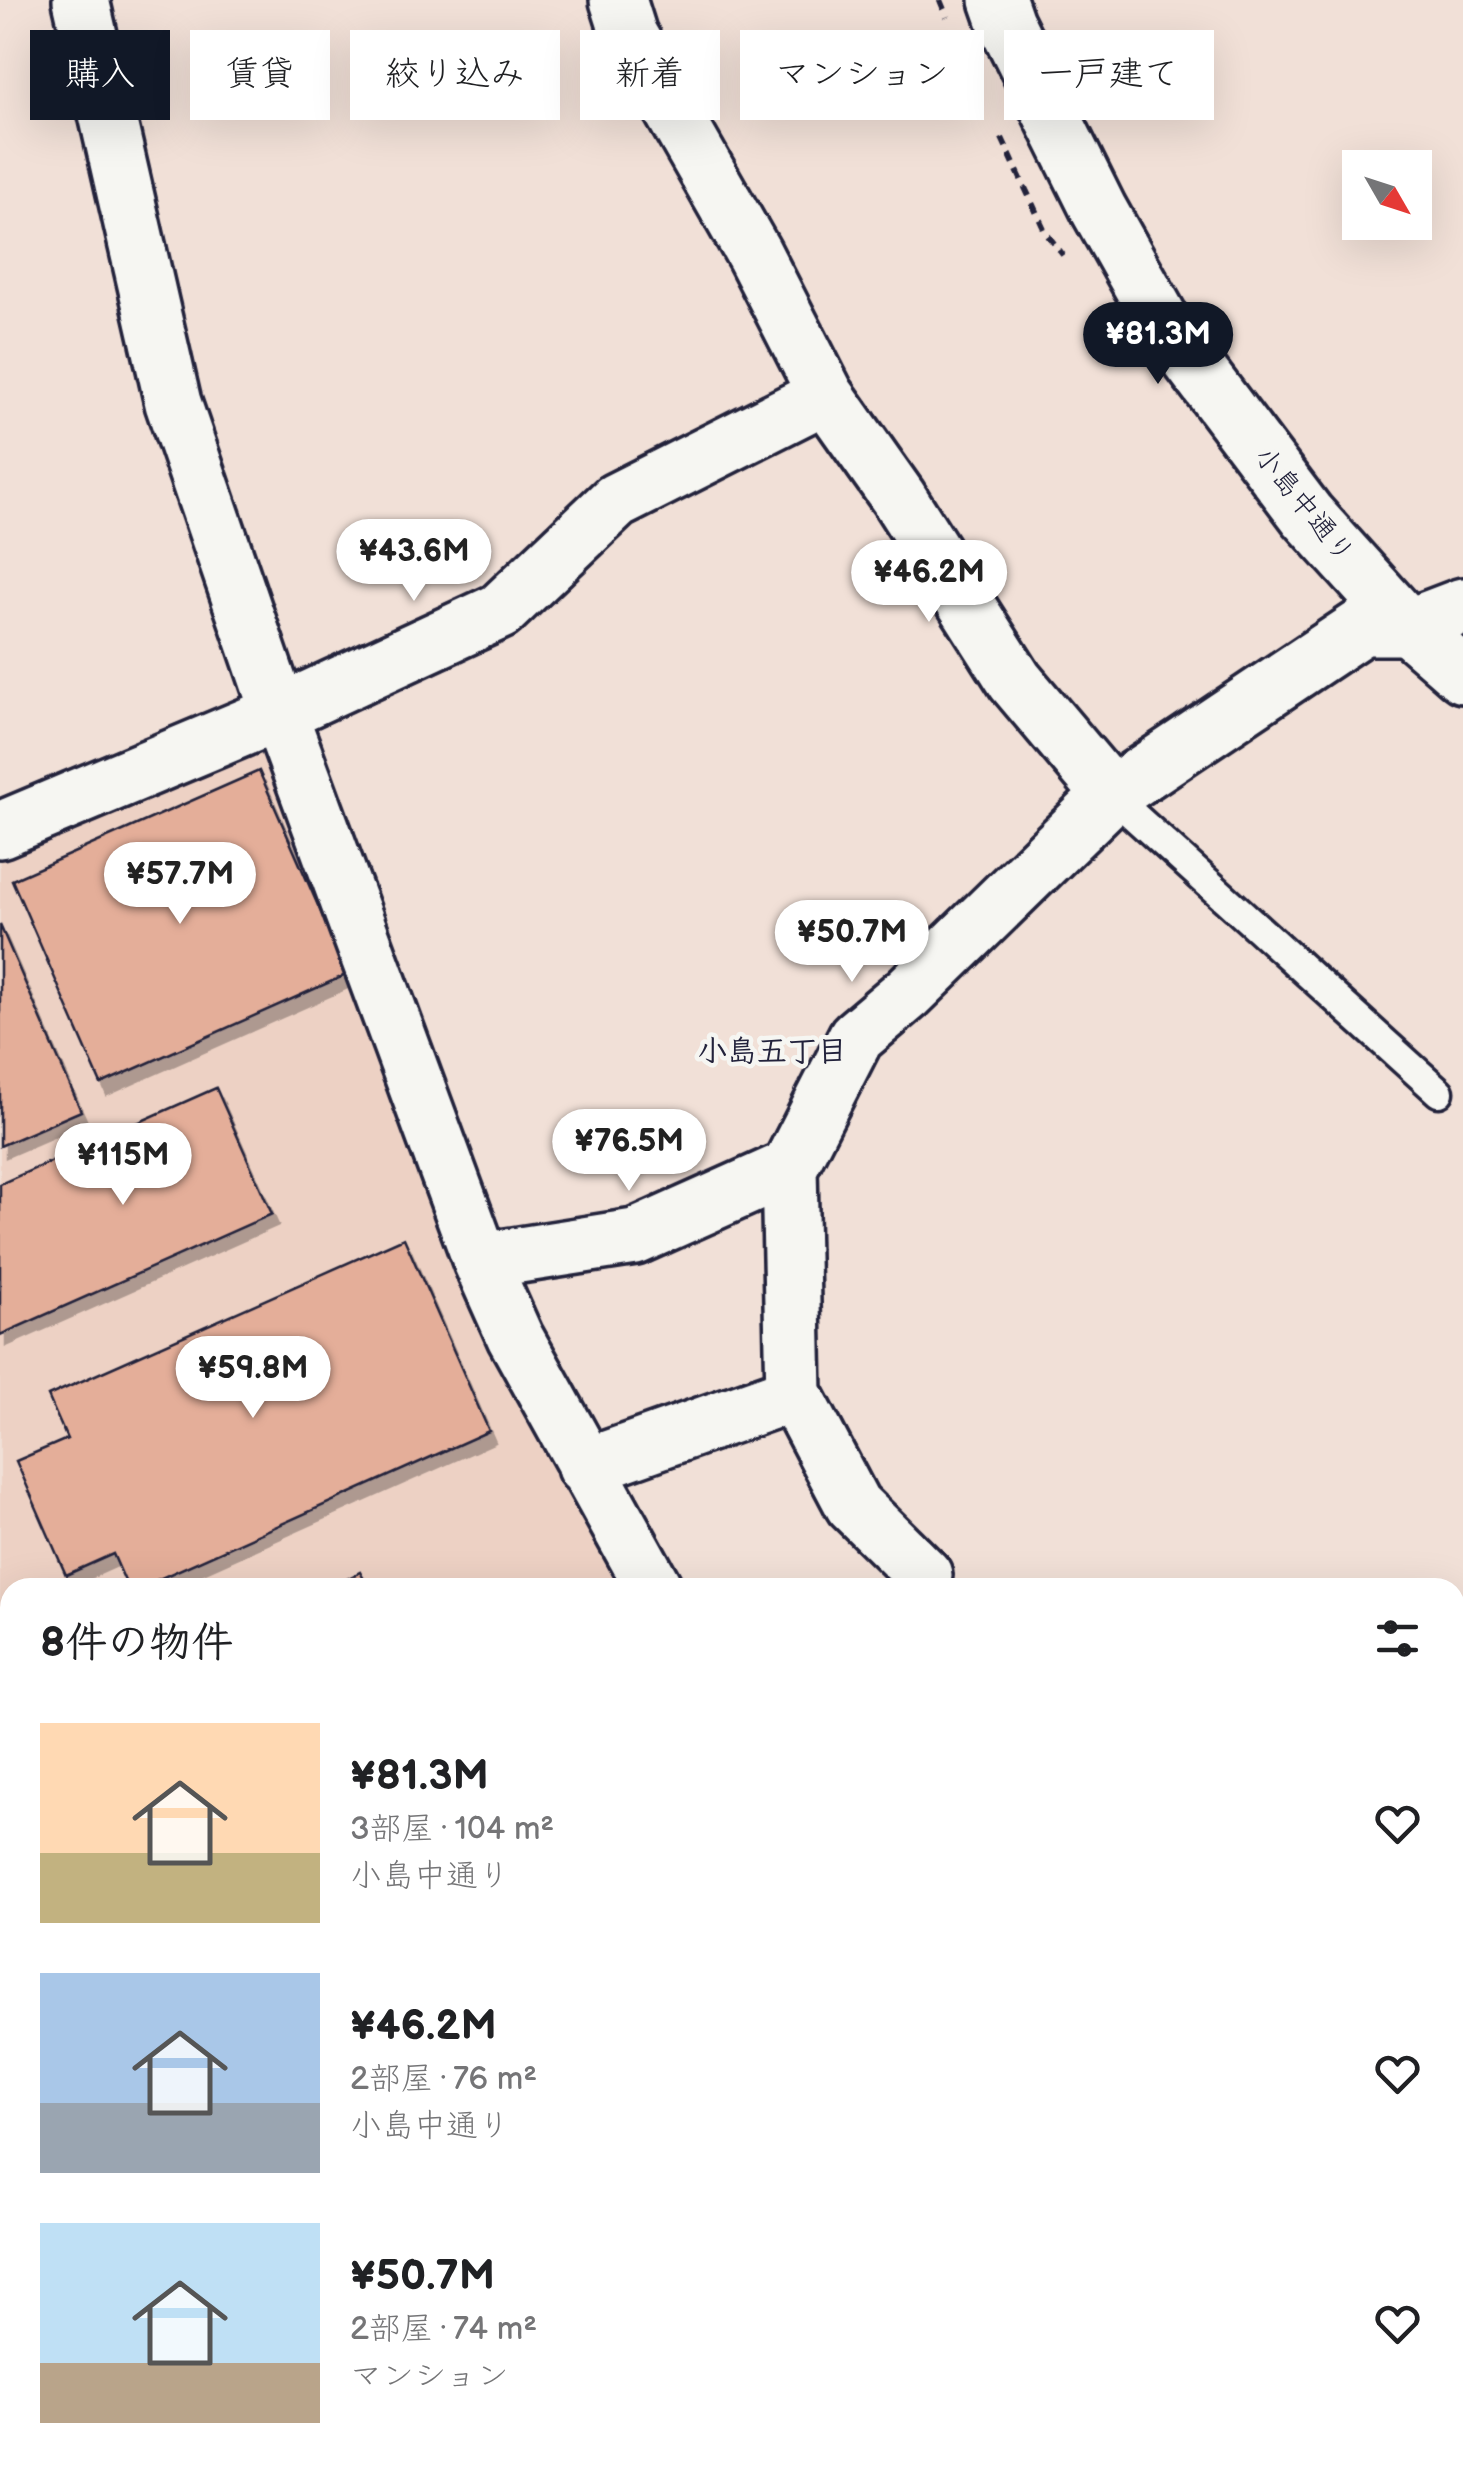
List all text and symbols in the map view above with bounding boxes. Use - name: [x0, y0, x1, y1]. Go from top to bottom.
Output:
- chip: 購入: [30, 30, 170, 120]
- chip: 賃貸: [190, 30, 330, 120]
- chip: 絞り込み: [350, 30, 560, 120]
- chip: 新着: [580, 30, 720, 120]
- chip: マンション: [740, 30, 984, 120]
- chip: 一戸建て: [1004, 30, 1214, 120]
- north arrow: [1342, 150, 1432, 240]
- map controls: [1342, 150, 1432, 240]
- pin: ¥81.3M: [1077, 302, 1239, 387]
- text: ¥81.3M: [1105, 315, 1211, 354]
- street label: 小島中通り: [1247, 440, 1361, 570]
- pin: ¥43.6M: [333, 519, 495, 604]
- text: ¥43.6M: [358, 532, 470, 571]
- pin: ¥46.2M: [848, 540, 1010, 625]
- text: ¥46.2M: [873, 553, 985, 592]
- pin: ¥57.7M: [99, 842, 261, 927]
- text: ¥57.7M: [126, 855, 234, 894]
- pin: ¥50.7M: [771, 900, 933, 985]
- text: ¥50.7M: [797, 913, 907, 952]
- district label: 小島五丁目: [697, 1034, 847, 1070]
- pin: ¥76.5M: [548, 1109, 710, 1194]
- text: ¥76.5M: [574, 1122, 684, 1161]
- pin: ¥115M: [53, 1123, 193, 1208]
- text: ¥115M: [77, 1136, 169, 1175]
- pin: ¥59.8M: [172, 1336, 334, 1421]
- text: ¥59.8M: [198, 1349, 308, 1388]
- icon: filters: [1370, 1611, 1425, 1666]
- text: 8件の物件: [40, 1618, 233, 1669]
- text: ¥81.3M: [350, 1751, 489, 1802]
- icon: home: [120, 1763, 240, 1883]
- icon: heart: [1370, 1796, 1425, 1851]
- text: 3部屋 · 104 m²: [350, 1810, 554, 1849]
- text: 小島中通り: [350, 1857, 510, 1896]
- text: ¥46.2M: [350, 2001, 497, 2052]
- icon: home: [120, 2013, 240, 2133]
- icon: heart: [1370, 2046, 1425, 2101]
- text: 2部屋 · 76 m²: [350, 2060, 537, 2099]
- text: 小島中通り: [350, 2107, 510, 2146]
- text: ¥50.7M: [350, 2251, 495, 2302]
- icon: home: [120, 2263, 240, 2383]
- icon: heart: [1370, 2296, 1425, 2351]
- text: 2部屋 · 74 m²: [350, 2310, 537, 2349]
- text: マンション: [350, 2357, 509, 2396]

